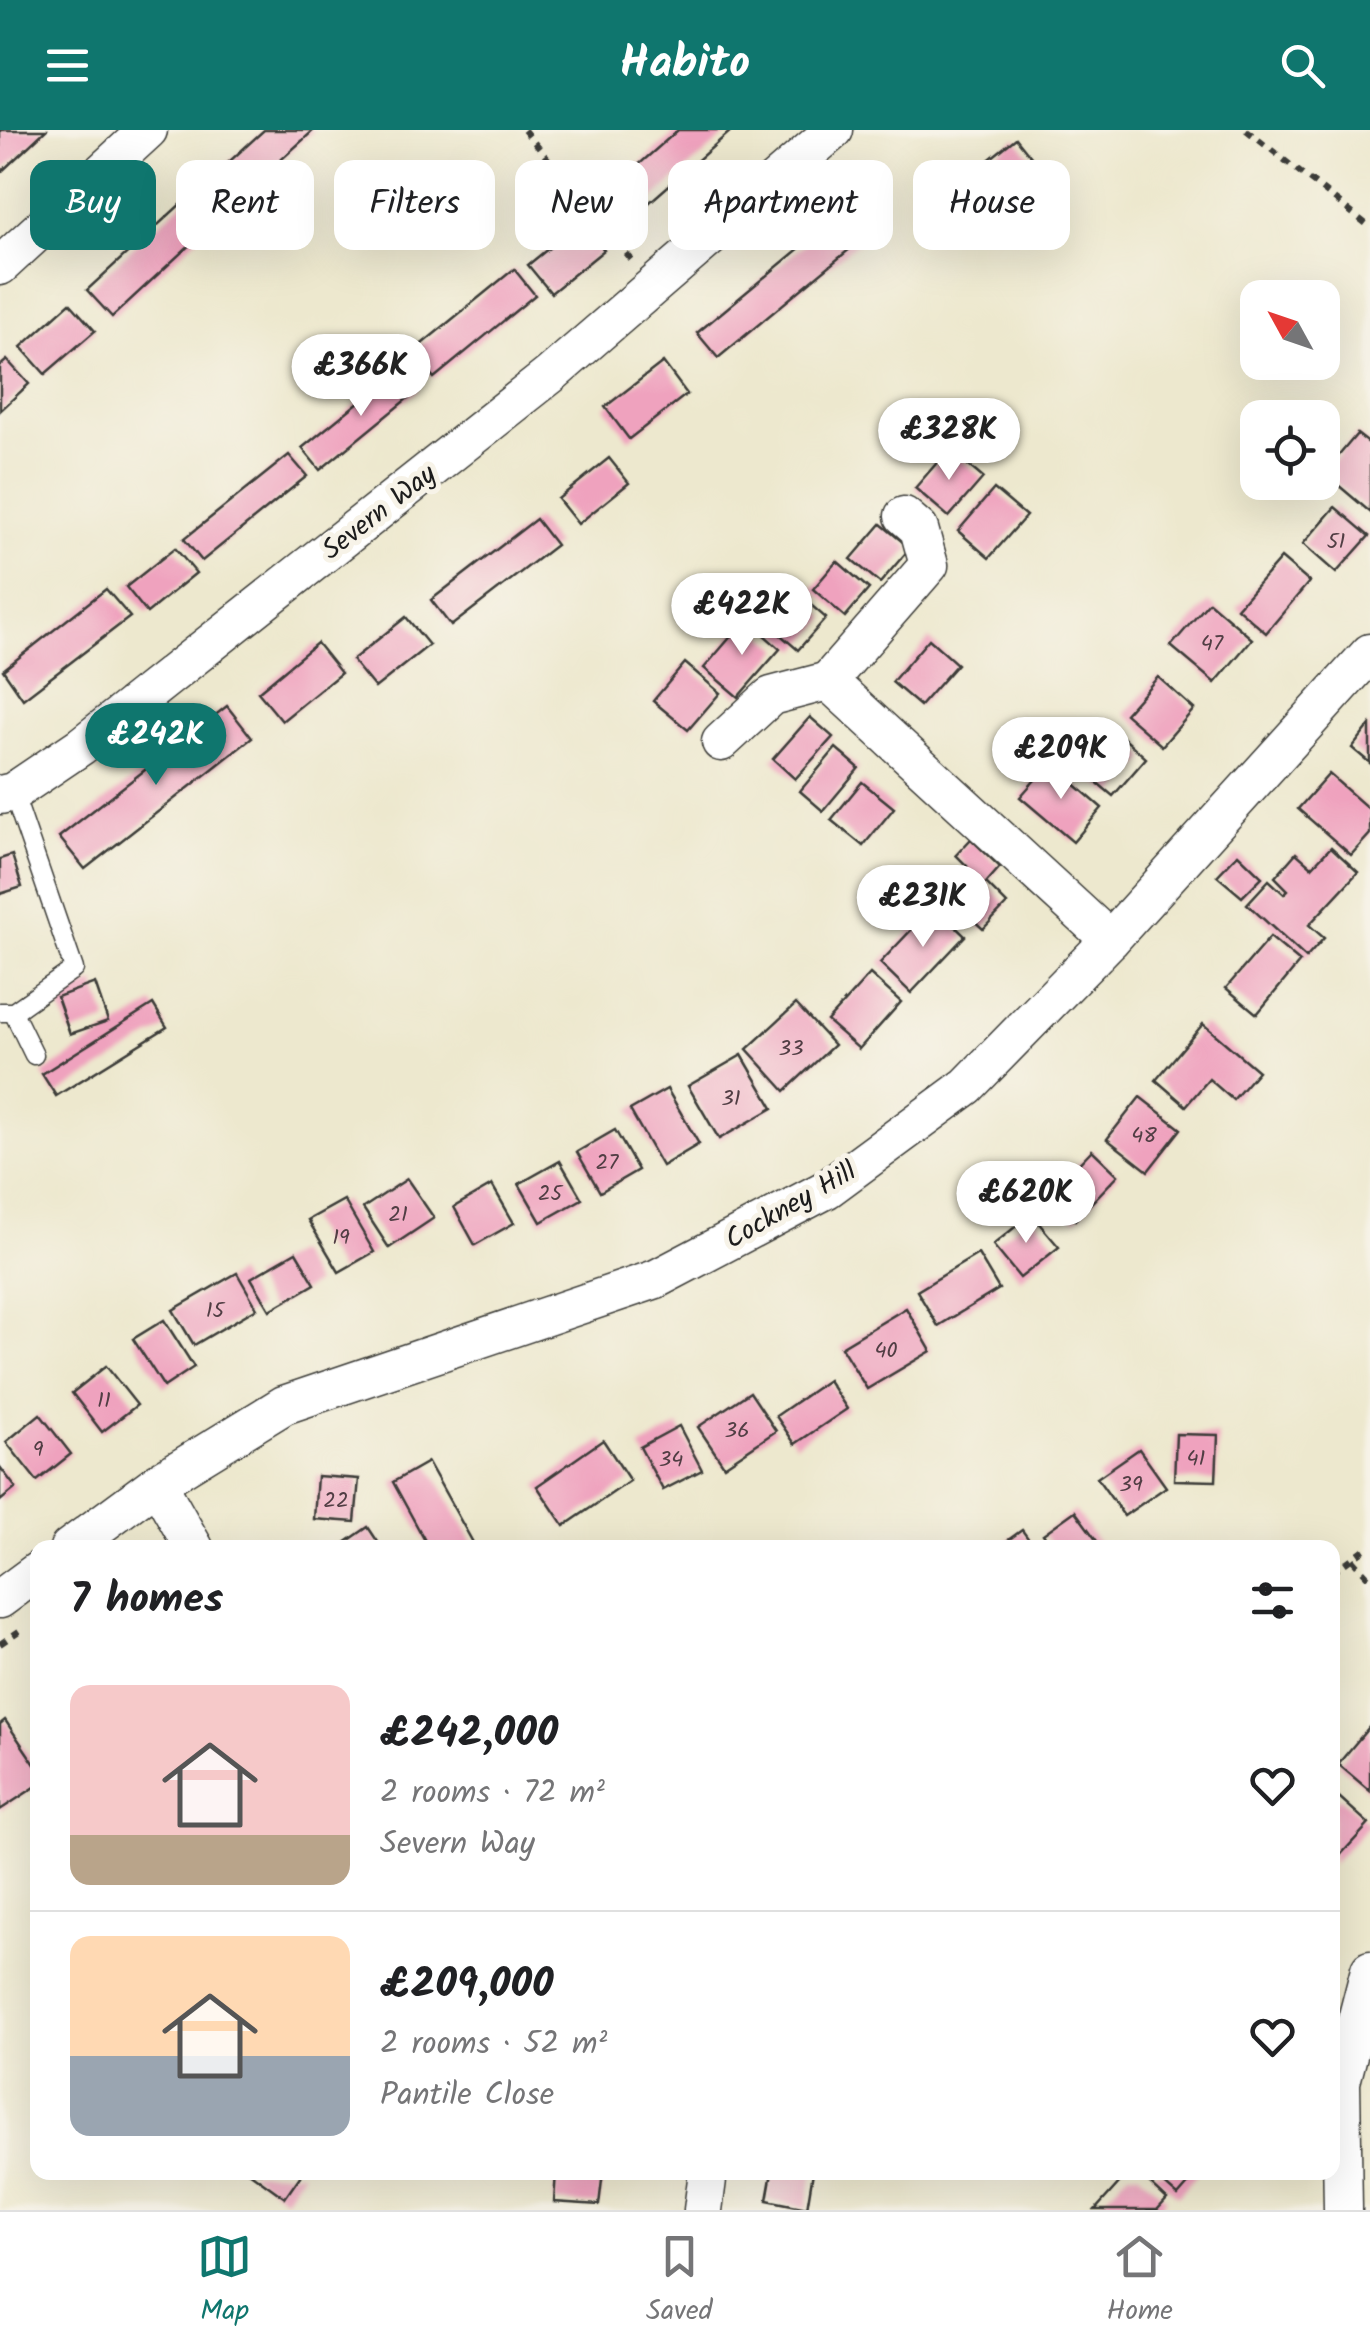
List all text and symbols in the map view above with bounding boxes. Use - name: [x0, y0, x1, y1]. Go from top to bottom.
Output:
- text: Habito: [620, 29, 750, 101]
- icon: menu: [40, 38, 95, 93]
- icon: search: [1275, 38, 1330, 93]
- chip: Buy: [30, 160, 156, 250]
- chip: Rent: [176, 160, 314, 250]
- chip: Filters: [334, 160, 495, 250]
- chip: New: [515, 160, 648, 250]
- chip: Apartment: [668, 160, 893, 250]
- chip: House: [913, 160, 1070, 250]
- north arrow: [1240, 280, 1340, 380]
- map controls: [1240, 280, 1340, 500]
- pin: £366K: [291, 334, 431, 419]
- text: £366K: [314, 341, 408, 392]
- pin: £328K: [879, 398, 1019, 483]
- button: locate: [1240, 400, 1340, 500]
- text: £328K: [900, 405, 998, 456]
- street label: Severn Way: [312, 453, 447, 572]
- house number: 51: [1327, 525, 1345, 560]
- pin: £422K: [672, 573, 812, 658]
- text: £422K: [693, 580, 791, 631]
- house number: 47: [1201, 627, 1224, 662]
- pin: £242K: [86, 703, 226, 788]
- text: £242K: [107, 710, 205, 761]
- pin: £209K: [991, 717, 1131, 802]
- text: £209K: [1014, 724, 1108, 775]
- pin: £231K: [853, 865, 993, 950]
- text: £231K: [879, 872, 967, 923]
- house number: 33: [778, 1032, 804, 1067]
- house number: 31: [721, 1082, 741, 1117]
- house number: 48: [1131, 1119, 1157, 1154]
- house number: 27: [596, 1146, 619, 1181]
- street label: Cockney Hill: [717, 1150, 866, 1262]
- pin: £620K: [956, 1161, 1096, 1246]
- text: £620K: [978, 1168, 1074, 1219]
- house number: 25: [538, 1177, 563, 1212]
- house number: 21: [388, 1198, 408, 1233]
- house number: 19: [332, 1221, 350, 1256]
- house number: 15: [206, 1294, 226, 1329]
- house number: 40: [874, 1334, 898, 1369]
- house number: 11: [97, 1384, 111, 1419]
- house number: 36: [725, 1414, 749, 1449]
- house number: 9: [33, 1433, 44, 1468]
- house number: 41: [1186, 1442, 1206, 1477]
- house number: 34: [659, 1443, 683, 1478]
- house number: 39: [1119, 1468, 1143, 1503]
- house number: 22: [323, 1484, 349, 1519]
- text: 7 homes: [70, 1567, 223, 1634]
- icon: filters: [1245, 1573, 1300, 1628]
- text: £242,000: [380, 1701, 558, 1768]
- icon: home: [150, 1725, 270, 1845]
- icon: heart: [1245, 1758, 1300, 1813]
- text: 2 rooms · 72 m²: [380, 1768, 605, 1819]
- text: Severn Way: [380, 1819, 535, 1870]
- text: £209,000: [380, 1952, 554, 2019]
- icon: home: [150, 1976, 270, 2096]
- icon: heart: [1245, 2009, 1300, 2064]
- text: 2 rooms · 52 m²: [380, 2019, 607, 2070]
- text: Pantile Close: [380, 2070, 554, 2121]
- tab: Map: [197, 2229, 252, 2334]
- tab: Saved: [646, 2229, 713, 2334]
- tab: Home: [1107, 2229, 1173, 2334]

